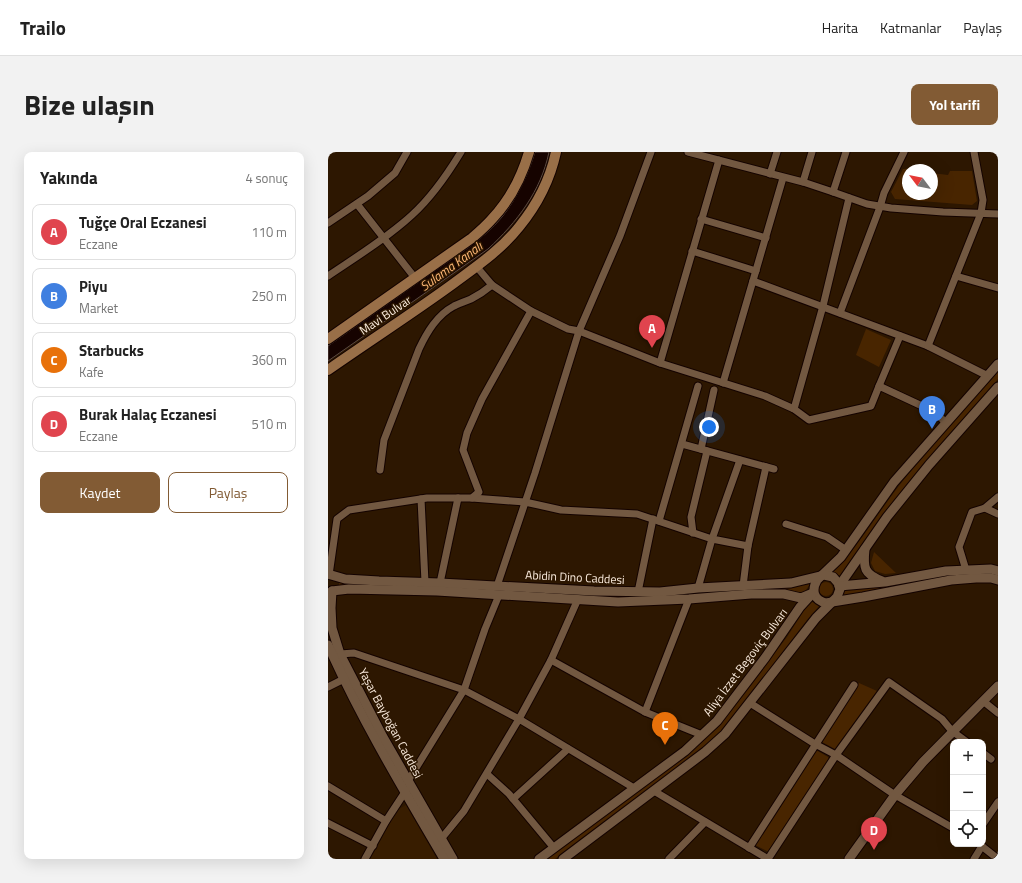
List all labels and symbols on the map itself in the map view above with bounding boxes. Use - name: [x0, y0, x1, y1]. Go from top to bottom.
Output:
- north arrow: [902, 164, 938, 200]
- water label: Sulama Kanalı: [416, 236, 488, 296]
- street label: Mavi Bulvar: [355, 291, 415, 339]
- pin: A: [639, 315, 665, 348]
- pin: B: [919, 396, 945, 429]
- your location: [699, 417, 719, 437]
- street label: Abidin Dino Caddesi: [525, 565, 625, 589]
- street label: Aliya İzzet Begoviç Bulvarı: [698, 604, 792, 720]
- street label: Yaşar Bayboğan Caddesi: [354, 664, 428, 782]
- pin: C: [652, 712, 678, 745]
- pin: D: [861, 817, 887, 850]

